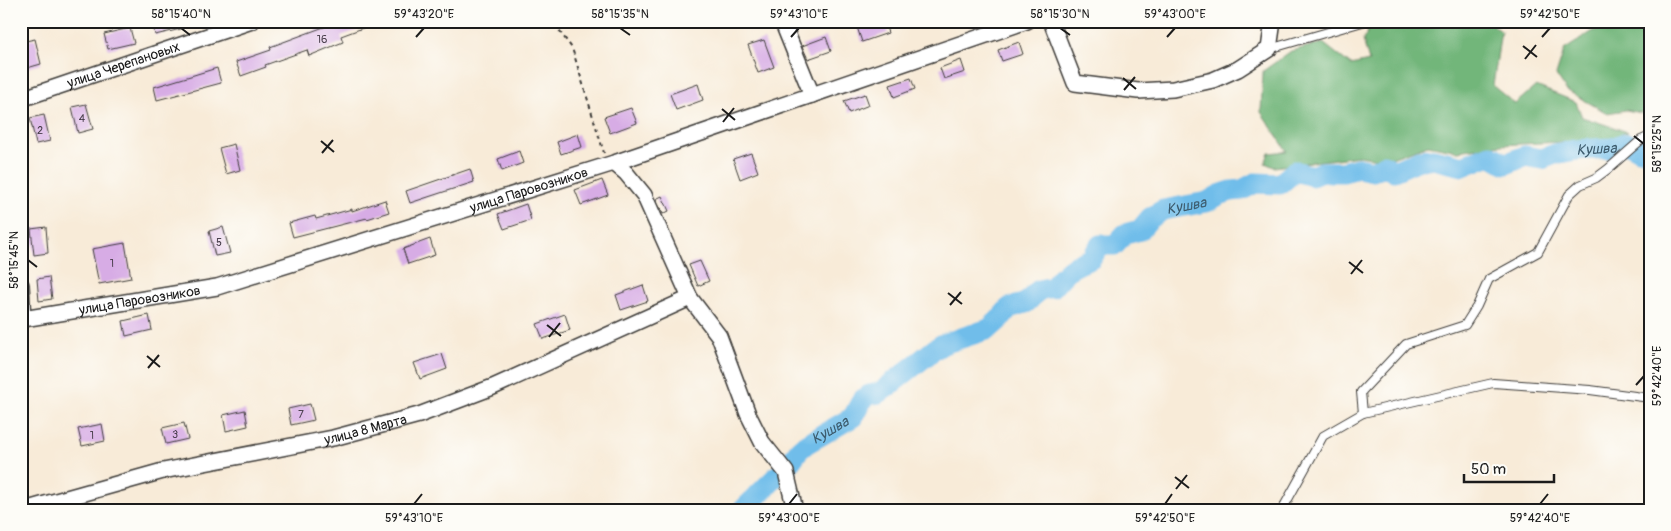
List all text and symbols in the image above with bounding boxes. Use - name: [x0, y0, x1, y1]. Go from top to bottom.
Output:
- text: 58°15'40"N: [151, 7, 211, 22]
- text: 59°43'20"E: [394, 7, 454, 22]
- text: 58°15'35"N: [591, 7, 649, 22]
- text: 59°43'10"E: [770, 7, 828, 22]
- text: 58°15'30"N: [1030, 7, 1090, 22]
- text: 59°43'00"E: [1144, 7, 1206, 22]
- text: 59°42'50"E: [1520, 7, 1580, 22]
- house number: 16: [317, 33, 327, 46]
- street label: улица Черепановых: [64, 38, 182, 92]
- house number: 4: [79, 112, 86, 125]
- text: 58°15'25"N: [1650, 115, 1665, 173]
- house number: 2: [37, 124, 43, 137]
- water label: Кушва: [1576, 139, 1618, 160]
- street label: улица Паровозников: [467, 164, 590, 217]
- water label: Кушва: [1165, 193, 1209, 219]
- text: 58°15'45"N: [7, 231, 22, 289]
- house number: 5: [216, 236, 222, 249]
- house number: 1: [110, 257, 114, 270]
- street label: улица Паровозников: [77, 282, 202, 319]
- text: 59°42'40"E: [1650, 346, 1665, 406]
- house number: 7: [298, 408, 304, 421]
- street label: улица 8 Марта: [322, 411, 409, 449]
- water label: Кушва: [808, 412, 853, 449]
- house number: 3: [172, 428, 178, 441]
- house number: 1: [90, 429, 94, 442]
- scale bar: [1464, 451, 1554, 483]
- text: 50 m: [1471, 460, 1506, 479]
- text: 59°43'10"E: [385, 511, 443, 526]
- text: 59°43'00"E: [758, 511, 820, 526]
- text: 59°42'50"E: [1135, 511, 1195, 526]
- text: 59°42'40"E: [1510, 511, 1570, 526]

